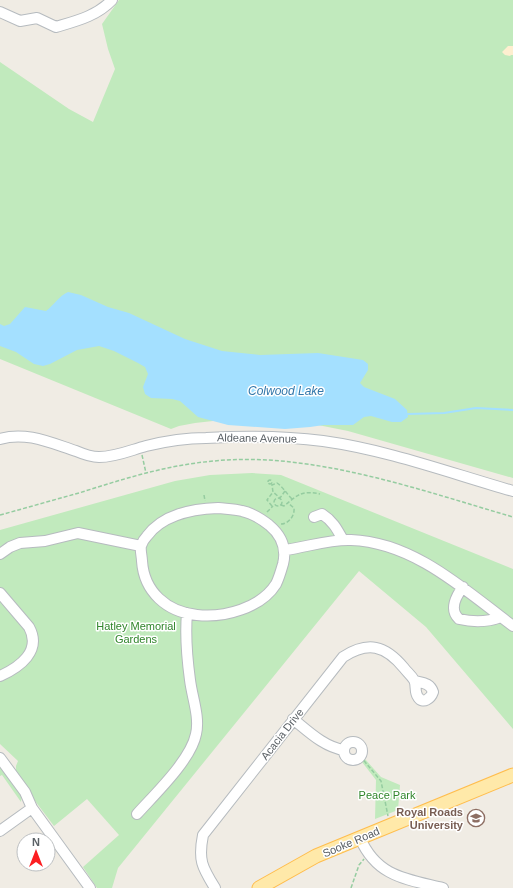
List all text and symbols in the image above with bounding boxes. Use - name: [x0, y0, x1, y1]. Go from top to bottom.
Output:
- water label: Colwood Lake: [248, 384, 324, 398]
- street label: Aldeane Avenue: [217, 431, 297, 445]
- park label: Hatley Memorial Gardens: [96, 620, 176, 645]
- street label: Acacia Drive: [258, 706, 306, 762]
- park label: Peace Park: [359, 789, 416, 801]
- place label: Royal Roads University: [396, 806, 464, 831]
- school or university icon: Royal Roads University: [466, 808, 486, 828]
- street label: Sooke Road: [321, 825, 381, 859]
- north arrow: [16, 832, 56, 872]
- text: N: [32, 836, 40, 848]

